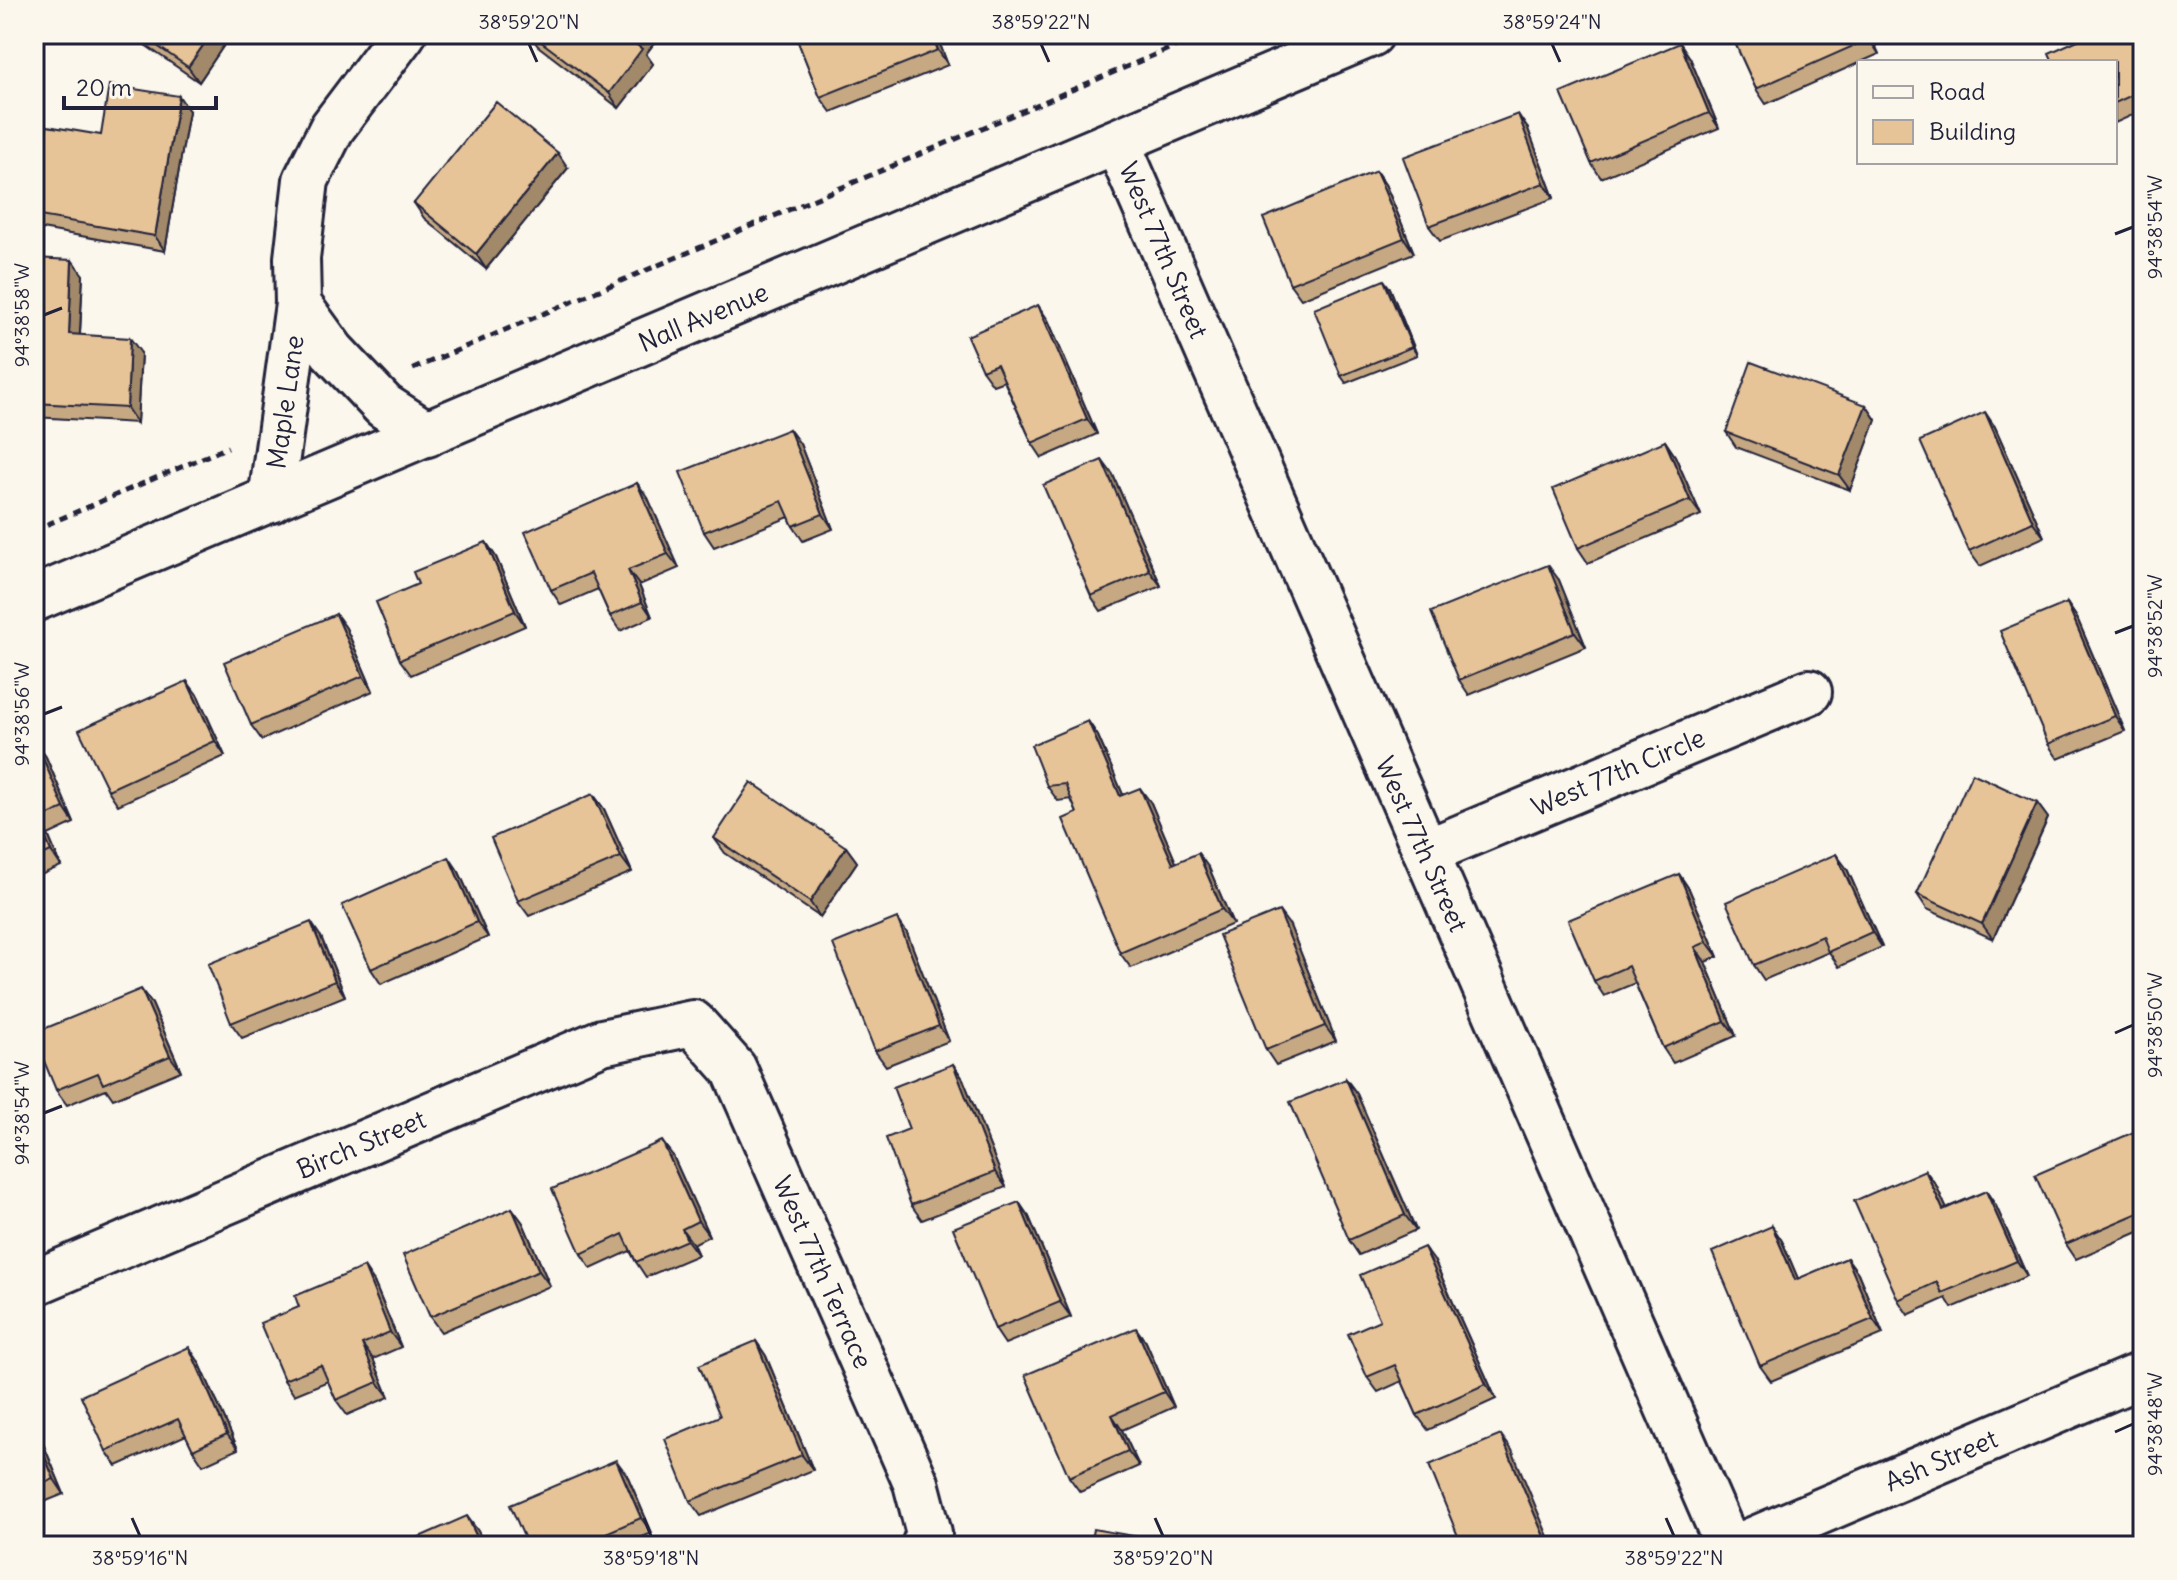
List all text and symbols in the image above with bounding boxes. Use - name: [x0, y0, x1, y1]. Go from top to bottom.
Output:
- text: 38°59'20"N: [478, 9, 580, 34]
- text: 38°59'22"N: [992, 9, 1090, 34]
- text: 38°59'24"N: [1502, 9, 1602, 34]
- scale bar: [64, 60, 216, 110]
- legend: [1857, 60, 2117, 164]
- text: 20 m: [76, 72, 132, 102]
- text: Road: [1929, 76, 1985, 106]
- text: Building: [1929, 116, 2016, 146]
- street label: West 77th Street: [1112, 157, 1216, 343]
- text: 94°38'54"W: [2142, 175, 2167, 279]
- text: 94°38'58"W: [9, 263, 34, 367]
- street label: Nall Avenue: [633, 275, 773, 359]
- street label: Maple Lane: [259, 333, 311, 471]
- text: 94°38'52"W: [2142, 574, 2167, 678]
- text: 94°38'56"W: [9, 662, 34, 766]
- street label: West 77th Circle: [1526, 721, 1710, 823]
- street label: West 77th Street: [1369, 751, 1475, 937]
- text: 94°38'50"W: [2142, 972, 2167, 1078]
- text: 94°38'54"W: [9, 1061, 34, 1165]
- street label: Birch Street: [291, 1102, 431, 1186]
- street label: West 77th Terrace: [766, 1171, 880, 1373]
- text: 94°38'48"W: [2142, 1372, 2167, 1476]
- street label: Ash Street: [1880, 1421, 2002, 1498]
- text: 38°59'16"N: [92, 1545, 188, 1570]
- text: 38°59'18"N: [603, 1545, 699, 1570]
- text: 38°59'20"N: [1112, 1545, 1214, 1570]
- text: 38°59'22"N: [1625, 1545, 1723, 1570]

